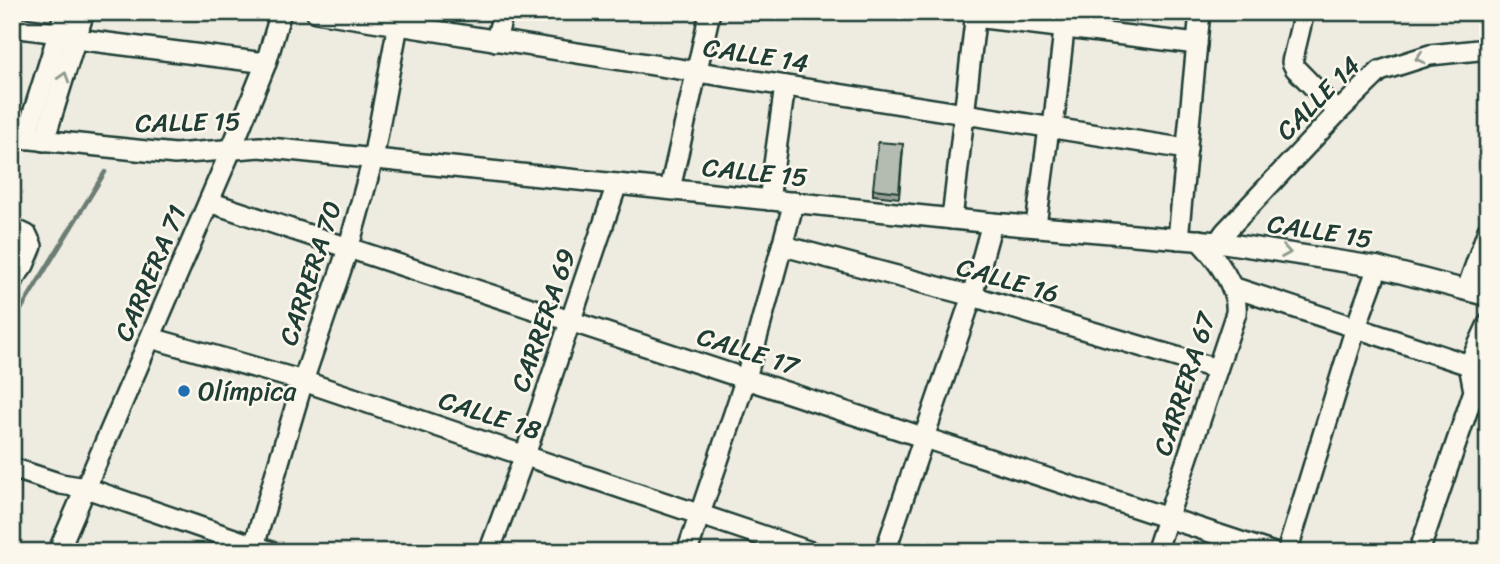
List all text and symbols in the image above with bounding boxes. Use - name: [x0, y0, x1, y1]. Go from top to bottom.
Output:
- street label: CALLE 14: [700, 24, 812, 86]
- street label: CALLE 14: [1264, 44, 1372, 152]
- one-way arrow: [1414, 50, 1426, 64]
- one-way arrow: [56, 71, 70, 83]
- street label: CALLE 15: [135, 98, 241, 146]
- street label: CALLE 15: [700, 144, 810, 200]
- street label: CARRERA 70: [265, 195, 355, 351]
- street label: CARRERA 71: [101, 198, 199, 348]
- street label: CALLE 15: [1264, 200, 1376, 262]
- street label: CARRERA 69: [497, 242, 589, 398]
- street label: CALLE 16: [951, 243, 1065, 317]
- one-way arrow: [1280, 245, 1292, 260]
- street label: CARRERA 67: [1139, 304, 1229, 462]
- street label: CALLE 17: [691, 313, 807, 390]
- place label: Olímpica: [198, 368, 297, 414]
- street label: CALLE 18: [433, 377, 547, 453]
- marker: Olímpica: [176, 383, 192, 399]

